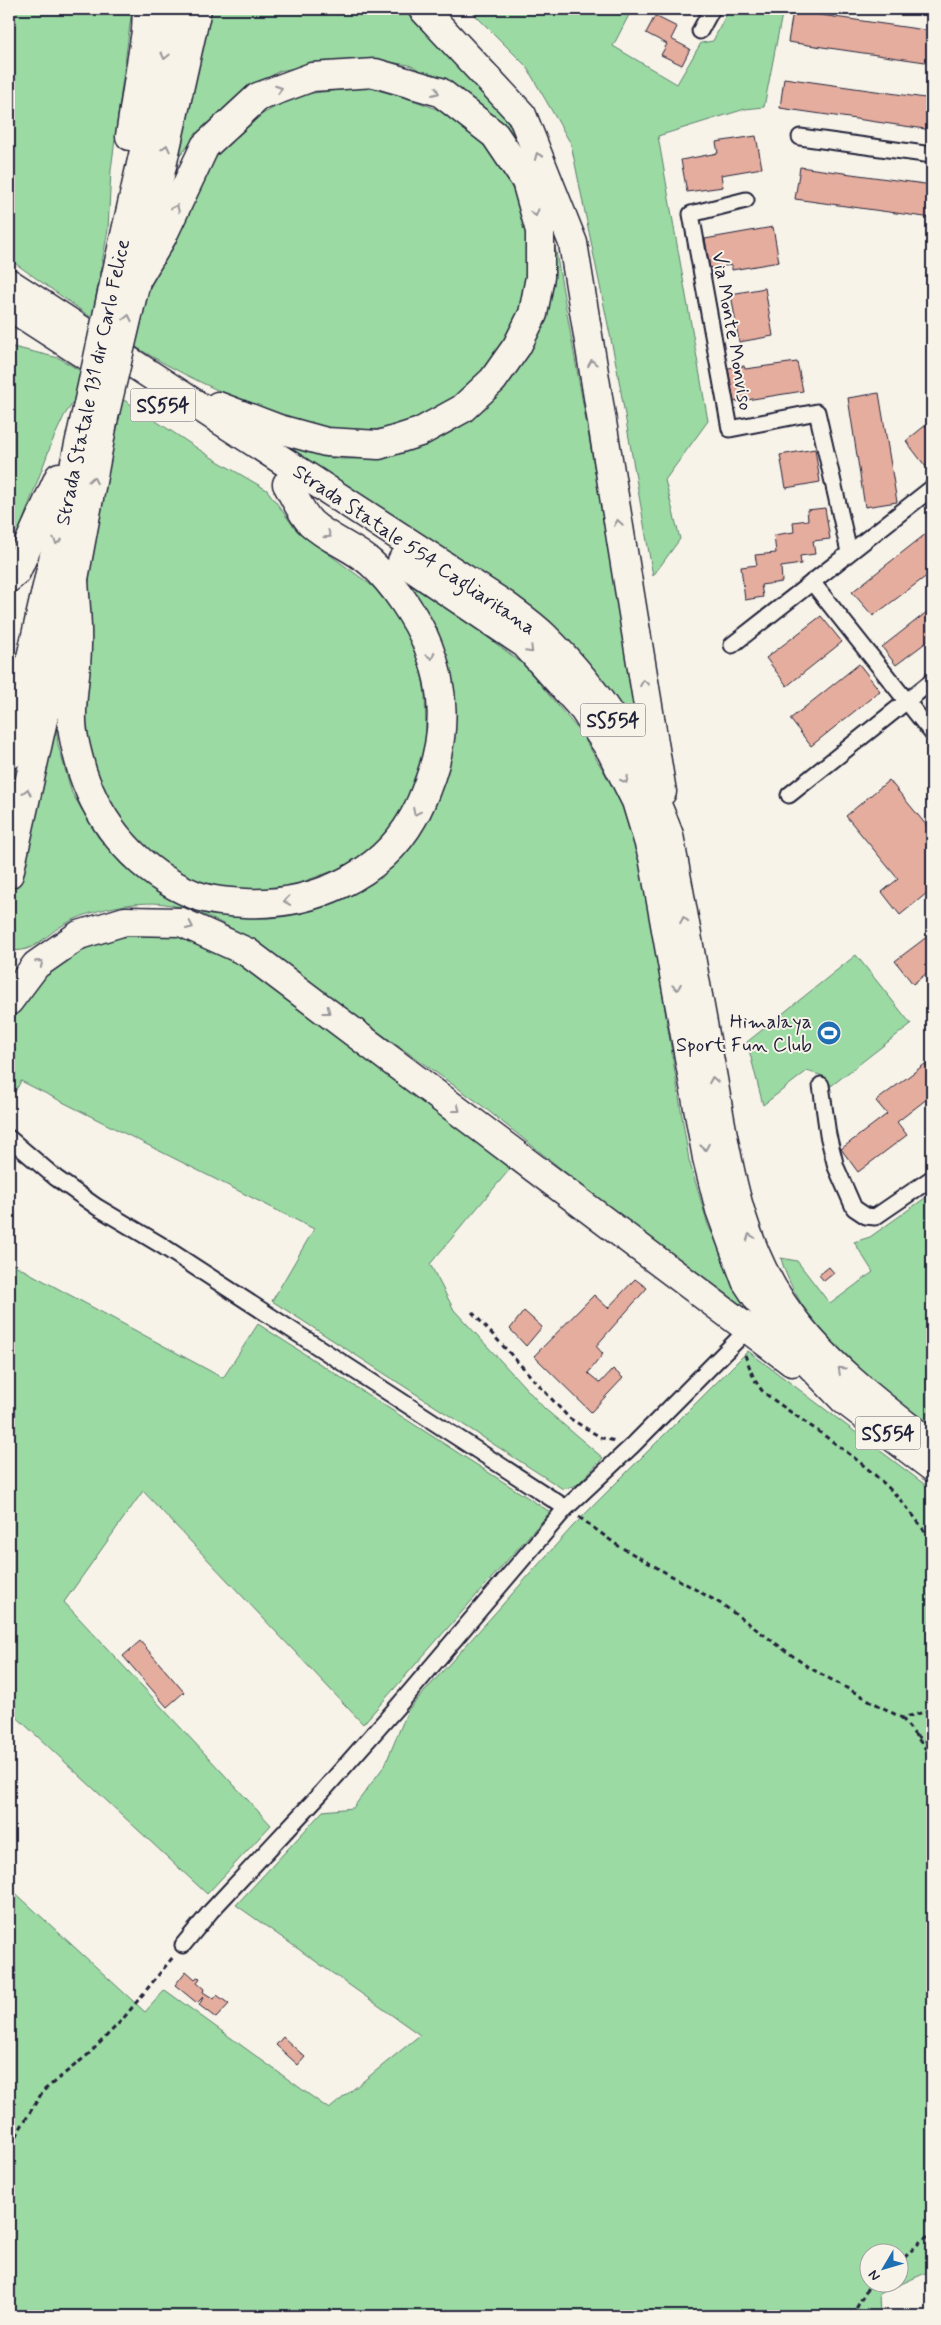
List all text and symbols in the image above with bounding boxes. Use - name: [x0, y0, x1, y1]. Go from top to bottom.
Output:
- one-way arrow: [160, 52, 171, 61]
- one-way arrow: [274, 85, 283, 95]
- one-way arrow: [431, 86, 440, 97]
- one-way arrow: [160, 144, 171, 153]
- one-way arrow: [534, 152, 544, 161]
- one-way arrow: [170, 204, 180, 213]
- one-way arrow: [529, 209, 540, 218]
- street label: Strada Statale 131 dir Carlo Felice: [50, 237, 137, 528]
- street label: Via Monte Monviso: [704, 250, 759, 413]
- one-way arrow: [122, 314, 133, 323]
- one-way arrow: [587, 358, 598, 366]
- road number: SS554: [130, 388, 196, 422]
- street label: Strada Statale 554 Cagliaritana: [286, 459, 541, 644]
- one-way arrow: [87, 475, 97, 484]
- one-way arrow: [613, 519, 624, 527]
- one-way arrow: [323, 528, 332, 538]
- one-way arrow: [52, 537, 63, 546]
- one-way arrow: [524, 644, 533, 653]
- one-way arrow: [426, 651, 436, 659]
- one-way arrow: [640, 679, 650, 688]
- road number: SS554: [580, 704, 646, 736]
- one-way arrow: [619, 775, 629, 784]
- one-way arrow: [21, 788, 32, 796]
- one-way arrow: [412, 807, 422, 816]
- one-way arrow: [283, 896, 291, 906]
- one-way arrow: [680, 915, 690, 924]
- one-way arrow: [185, 919, 194, 930]
- one-way arrow: [34, 960, 43, 969]
- one-way arrow: [671, 983, 681, 992]
- one-way arrow: [321, 1006, 330, 1014]
- place label: Himalaya Sport Fun Club: [676, 1009, 812, 1059]
- sports icon: Himalaya Sport Fun Club: [816, 1020, 842, 1046]
- one-way arrow: [709, 1075, 719, 1084]
- one-way arrow: [451, 1103, 461, 1112]
- one-way arrow: [699, 1143, 710, 1152]
- one-way arrow: [746, 1234, 756, 1242]
- one-way arrow: [838, 1367, 847, 1376]
- road number: SS554: [856, 1416, 920, 1450]
- north arrow: [858, 2242, 908, 2292]
- text: N: [865, 2266, 885, 2285]

